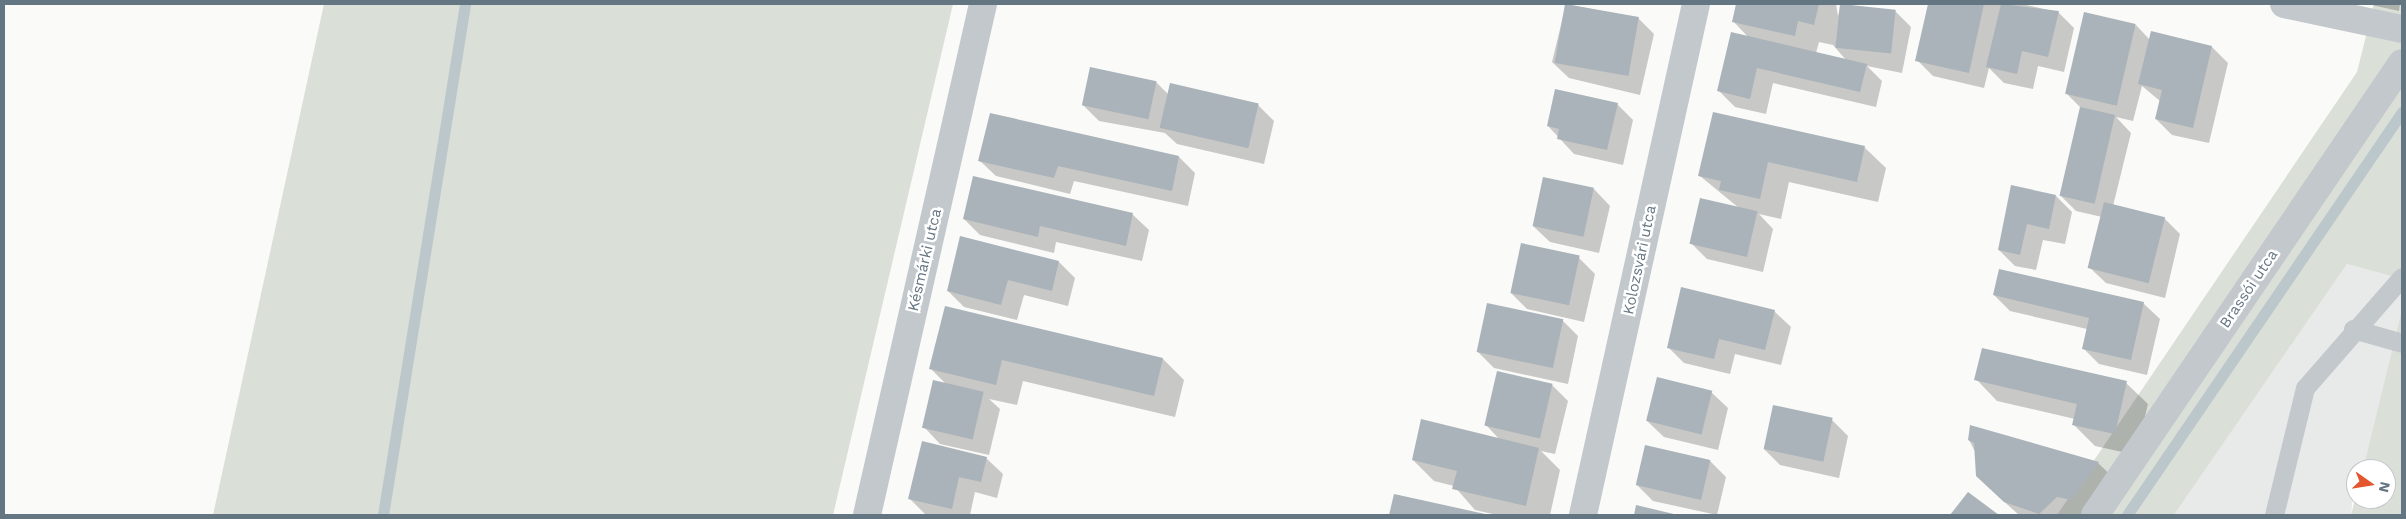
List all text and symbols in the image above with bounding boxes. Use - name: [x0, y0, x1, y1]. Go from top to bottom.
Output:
- street label: Kolozsvári utca: [1620, 204, 1660, 316]
- street label: Késmárki utca: [904, 207, 946, 313]
- street label: Brassói utca: [2216, 246, 2282, 332]
- north arrow: [2346, 459, 2396, 509]
- text: N: [2376, 480, 2394, 494]

